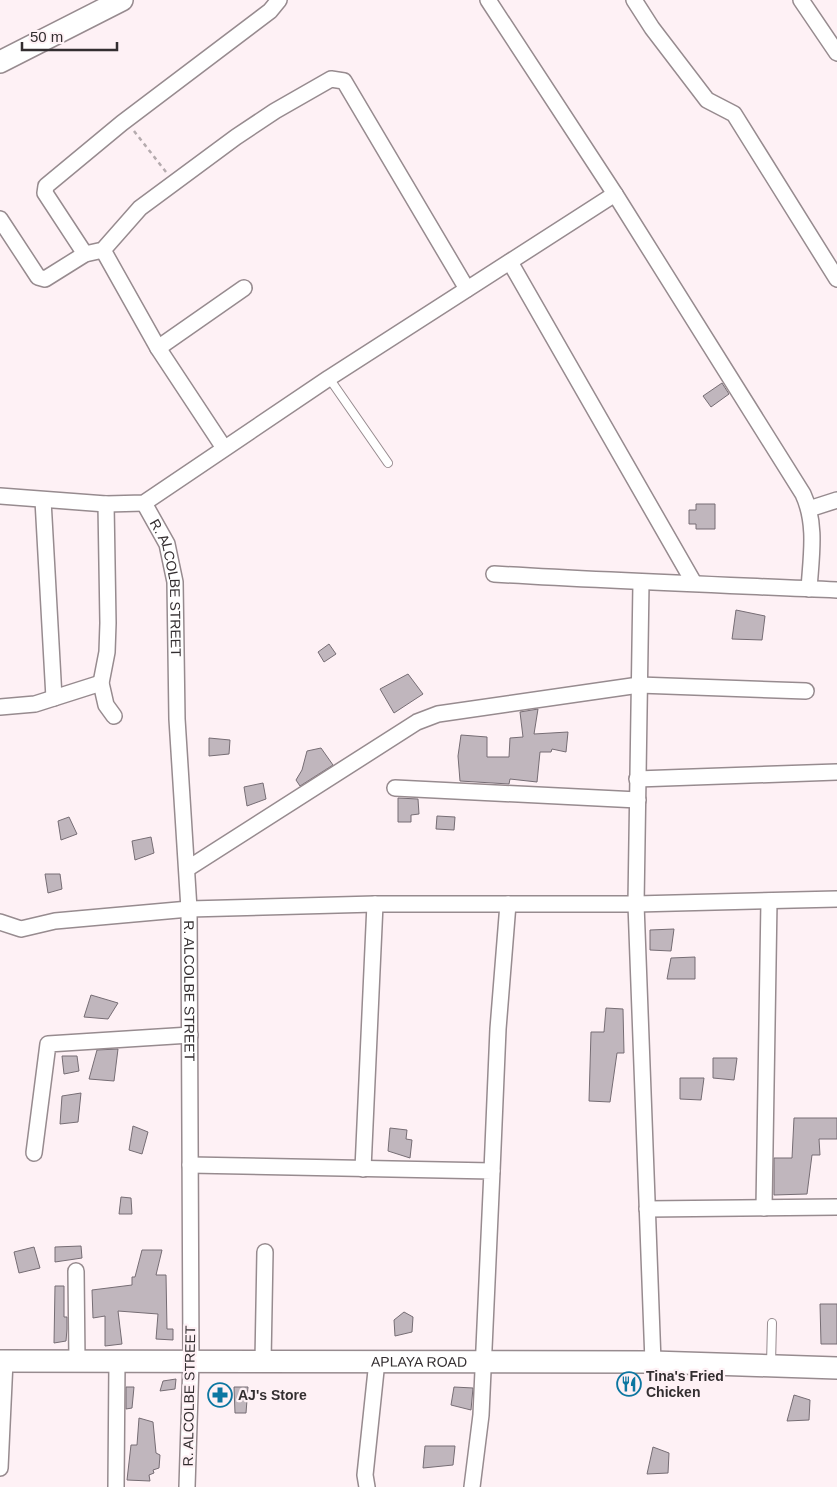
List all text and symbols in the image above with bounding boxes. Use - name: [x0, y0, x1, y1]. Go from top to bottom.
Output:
- scale bar: [22, 20, 118, 52]
- text: 50 m: [30, 28, 63, 45]
- street label: R. ALCOLBE STREET: [147, 516, 184, 657]
- street label: R. ALCOLBE STREET: [181, 920, 198, 1062]
- street label: R. ALCOLBE STREET: [180, 1325, 198, 1467]
- street label: APLAYA ROAD: [371, 1354, 467, 1370]
- place label: Tina's Fried Chicken: [646, 1368, 724, 1400]
- restaurant icon: Tina's Fried Chicken: [616, 1371, 642, 1397]
- pharmacy icon: AJ's Store: [207, 1382, 233, 1408]
- place label: AJ's Store: [238, 1387, 307, 1403]

